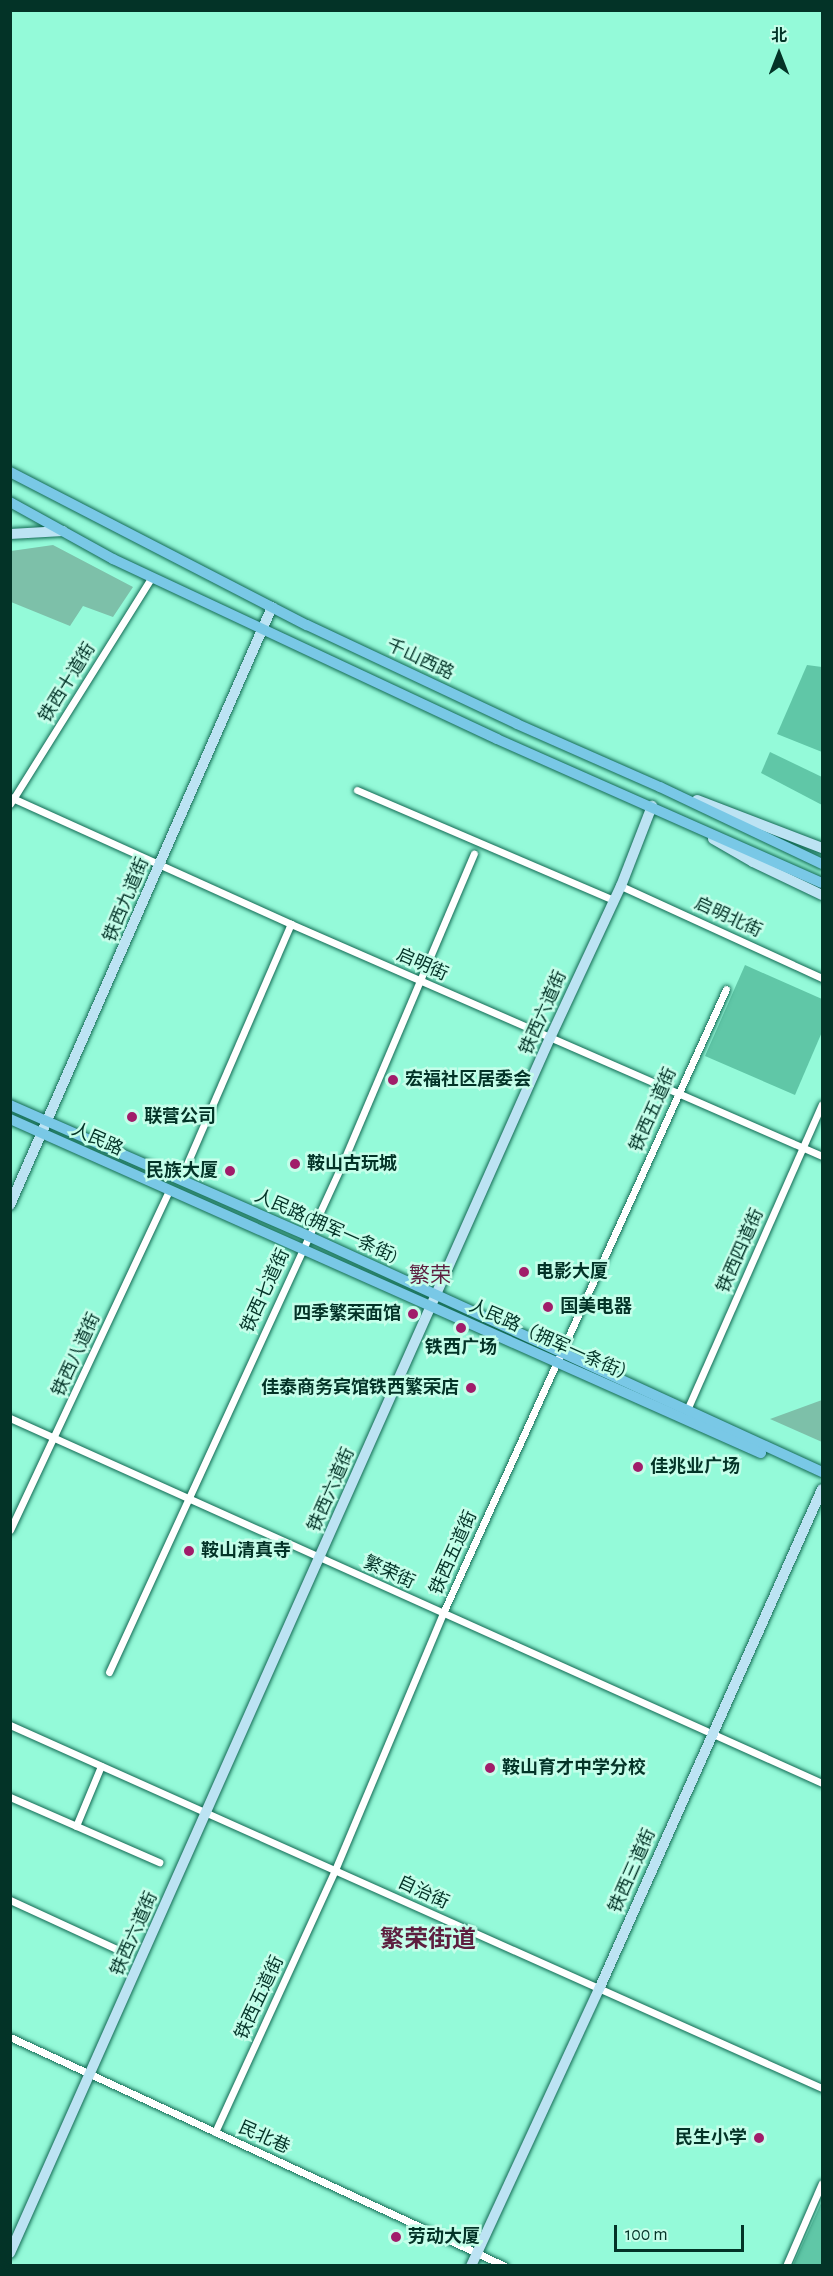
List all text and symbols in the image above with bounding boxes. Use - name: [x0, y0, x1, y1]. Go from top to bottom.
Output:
- north arrow: [749, 24, 809, 84]
- text: 北: [771, 28, 787, 44]
- street label: 千山西路: [383, 635, 457, 685]
- street label: 铁西十道街: [35, 639, 101, 727]
- street label: 铁西九道街: [99, 854, 155, 946]
- street label: 启明北街: [691, 893, 765, 943]
- street label: 启明街: [393, 944, 451, 986]
- street label: 铁西六道街: [516, 967, 572, 1059]
- street label: 铁西五道街: [626, 1064, 682, 1156]
- place label: 宏福社区居委会: [405, 1069, 531, 1091]
- marker: 宏福社区居委会: [386, 1073, 400, 1087]
- place label: 联营公司: [144, 1106, 216, 1128]
- marker: 联营公司: [125, 1110, 139, 1124]
- street label: 人民路: [68, 1119, 126, 1161]
- place label: 鞍山古玩城: [307, 1153, 397, 1175]
- marker: 鞍山古玩城: [288, 1157, 302, 1171]
- place label: 民族大厦: [146, 1160, 218, 1182]
- marker: 民族大厦: [223, 1164, 237, 1178]
- street label: 人民路(拥军一条街): [251, 1186, 401, 1268]
- street label: 铁西四道街: [713, 1205, 769, 1297]
- street label: 铁西七道街: [237, 1246, 295, 1336]
- place label: 电影大厦: [536, 1261, 608, 1283]
- district label: 繁荣: [409, 1263, 451, 1289]
- marker: 电影大厦: [517, 1265, 531, 1279]
- street label: 人民路（拥军一条街）: [465, 1296, 639, 1388]
- place label: 国美电器: [560, 1296, 632, 1318]
- marker: 国美电器: [541, 1300, 555, 1314]
- place label: 四季繁荣面馆: [293, 1303, 401, 1325]
- marker: 四季繁荣面馆: [406, 1307, 420, 1321]
- street label: 铁西八道街: [48, 1310, 106, 1400]
- marker: 铁西广场: [454, 1321, 468, 1335]
- place label: 铁西广场: [425, 1337, 497, 1359]
- place label: 佳泰商务宾馆铁西繁荣店: [261, 1377, 459, 1399]
- marker: 佳泰商务宾馆铁西繁荣店: [464, 1381, 478, 1395]
- street label: 铁西六道街: [304, 1444, 360, 1536]
- place label: 佳兆业广场: [650, 1456, 740, 1478]
- marker: 佳兆业广场: [631, 1460, 645, 1474]
- street label: 铁西五道街: [426, 1507, 482, 1599]
- place label: 鞍山清真寺: [201, 1540, 291, 1562]
- marker: 鞍山清真寺: [182, 1544, 196, 1558]
- street label: 繁荣街: [360, 1552, 418, 1594]
- place label: 鞍山育才中学分校: [502, 1757, 646, 1779]
- marker: 鞍山育才中学分校: [483, 1761, 497, 1775]
- street label: 铁西三道街: [605, 1825, 661, 1917]
- street label: 自治街: [394, 1872, 452, 1914]
- street label: 铁西六道街: [107, 1888, 163, 1980]
- district label: 繁荣街道: [380, 1927, 476, 1955]
- street label: 铁西五道街: [231, 1953, 289, 2043]
- street label: 民北巷: [235, 2117, 293, 2159]
- place label: 民生小学: [675, 2127, 747, 2149]
- marker: 民生小学: [752, 2131, 766, 2145]
- scale bar: [617, 2213, 748, 2251]
- place label: 劳动大厦: [408, 2226, 480, 2248]
- text: 100 m: [625, 2226, 668, 2244]
- marker: 劳动大厦: [389, 2230, 403, 2244]

